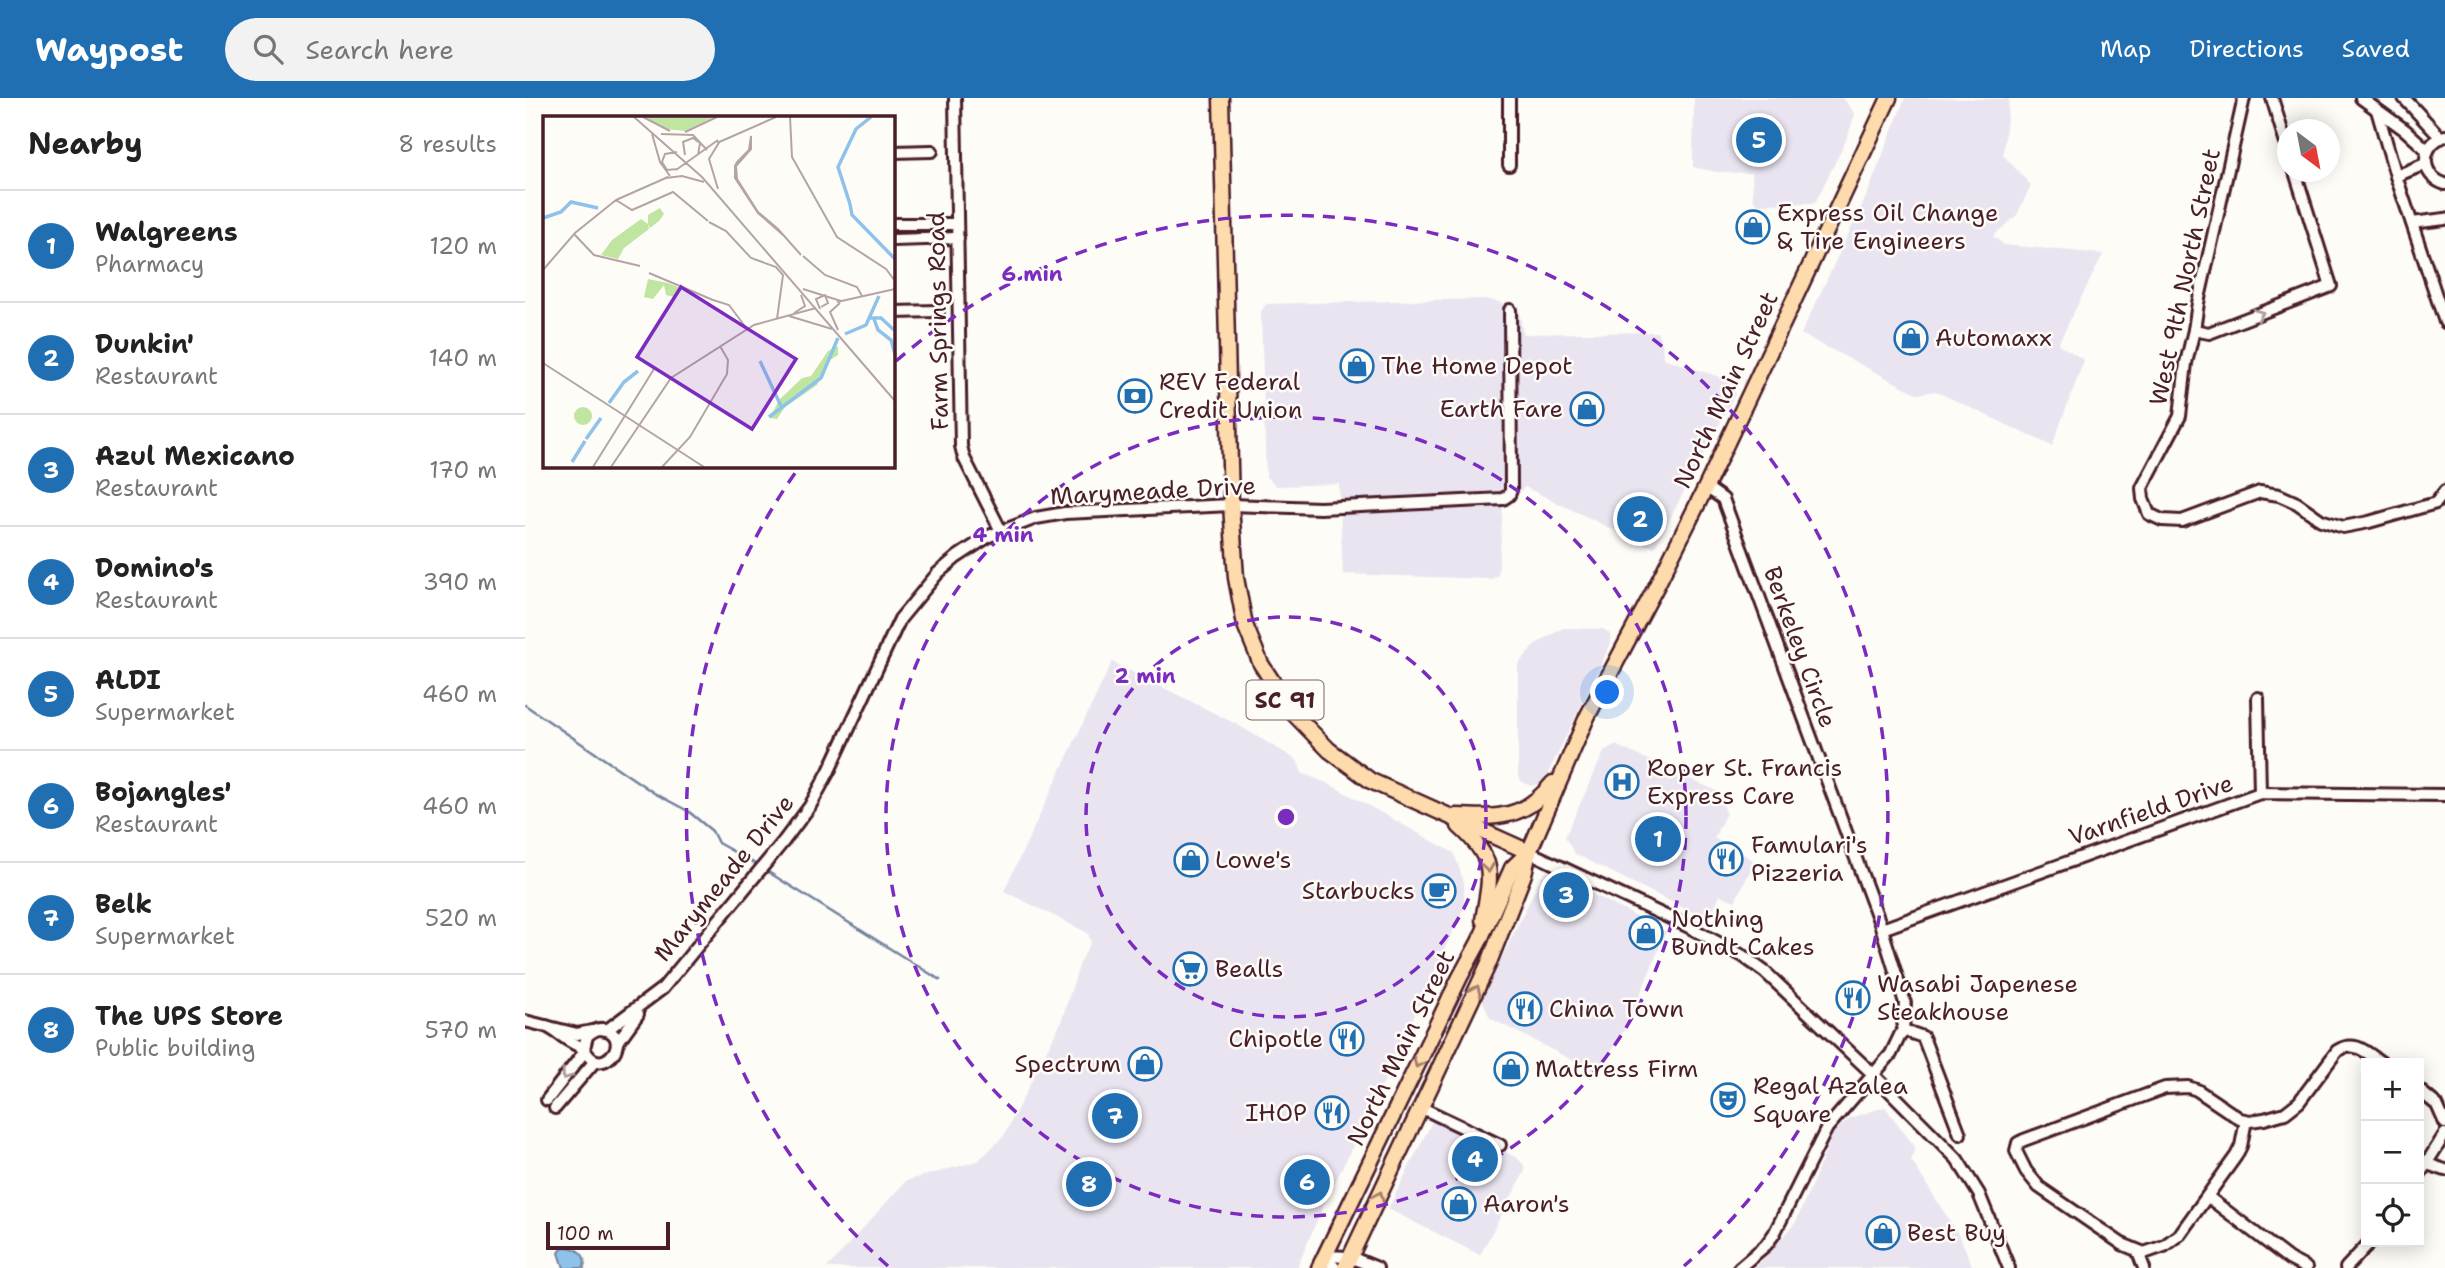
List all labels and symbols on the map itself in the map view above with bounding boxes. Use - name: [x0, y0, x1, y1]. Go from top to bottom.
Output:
- pin: 5: [1736, 114, 1782, 166]
- inset map: [543, 116, 894, 467]
- north arrow: [2277, 119, 2340, 182]
- street label: West 9th North Street: [2142, 146, 2228, 408]
- place label: Express Oil Change & Tire Engineers: [1777, 197, 1999, 257]
- shop icon: Express Oil Change & Tire Engineers: [1734, 208, 1772, 246]
- street label: Farm Springs Road: [920, 211, 956, 431]
- text: 6 min: [1001, 260, 1063, 288]
- street label: North Main Street: [1666, 286, 1786, 494]
- one-way arrow: [2252, 308, 2264, 322]
- shop icon: Automaxx: [1892, 319, 1930, 357]
- place label: Automaxx: [1935, 322, 2052, 354]
- shop icon: The Home Depot: [1338, 347, 1376, 385]
- place label: The Home Depot: [1381, 350, 1573, 382]
- place label: REV Federal Credit Union: [1159, 366, 1302, 426]
- bank icon: REV Federal Credit Union: [1116, 377, 1154, 415]
- shop icon: Earth Fare: [1568, 390, 1606, 428]
- place label: Earth Fare: [1440, 393, 1563, 425]
- street label: Marymeade Drive: [1049, 470, 1257, 512]
- pin: 2: [1617, 493, 1663, 545]
- text: 4 min: [972, 521, 1034, 549]
- street label: Berkeley Circle: [1756, 562, 1844, 732]
- text: 2 min: [1114, 662, 1176, 690]
- your location: [1590, 675, 1624, 709]
- road number: SC 91: [1247, 680, 1323, 720]
- place label: Roper St. Francis Express Care: [1647, 752, 1842, 812]
- hospital icon: Roper St. Francis Express Care: [1603, 763, 1641, 801]
- street label: Varnfield Drive: [2064, 767, 2238, 853]
- street label: Marymeade Drive: [647, 788, 801, 968]
- centre of rings: [1274, 805, 1298, 829]
- pin: 1: [1635, 813, 1681, 865]
- place label: Famulari's Pizzeria: [1751, 829, 1868, 889]
- restaurant icon: Famulari's Pizzeria: [1707, 840, 1745, 878]
- shop icon: Lowe's: [1172, 841, 1210, 879]
- place label: Lowe's: [1215, 844, 1291, 876]
- one-way arrow: [1480, 862, 1495, 874]
- pin: 3: [1543, 869, 1589, 921]
- cafe icon: Starbucks: [1420, 872, 1458, 910]
- place label: Starbucks: [1302, 875, 1415, 907]
- place label: Nothing Bundt Cakes: [1671, 903, 1815, 963]
- shop icon: Nothing Bundt Cakes: [1627, 914, 1665, 952]
- street label: North Main Street: [1340, 945, 1462, 1151]
- supermarket icon: Bealls: [1171, 950, 1209, 988]
- place label: Bealls: [1215, 953, 1283, 985]
- place label: Wasabi Japenese Steakhouse: [1877, 968, 2078, 1028]
- restaurant icon: Wasabi Japenese Steakhouse: [1834, 979, 1872, 1017]
- one-way arrow: [1468, 985, 1482, 997]
- restaurant icon: China Town: [1506, 990, 1544, 1028]
- place label: China Town: [1549, 993, 1684, 1025]
- restaurant icon: Chipotle: [1328, 1020, 1366, 1058]
- place label: Chipotle: [1229, 1023, 1323, 1055]
- shop icon: Spectrum: [1126, 1045, 1164, 1083]
- place label: Spectrum: [1015, 1048, 1121, 1080]
- shop icon: Mattress Firm: [1492, 1050, 1530, 1088]
- place label: Mattress Firm: [1535, 1053, 1698, 1085]
- one-way arrow: [1413, 1056, 1427, 1068]
- one-way arrow: [561, 1067, 574, 1080]
- place label: Regal Azalea Square: [1753, 1070, 1908, 1130]
- theatre icon: Regal Azalea Square: [1709, 1081, 1747, 1119]
- pin: 7: [1092, 1090, 1138, 1142]
- restaurant icon: IHOP: [1313, 1094, 1351, 1132]
- place label: IHOP: [1245, 1097, 1307, 1129]
- pin: 4: [1452, 1133, 1498, 1185]
- pin: 6: [1284, 1156, 1330, 1208]
- pin: 8: [1066, 1158, 1112, 1210]
- shop icon: Aaron's: [1440, 1185, 1478, 1223]
- place label: Aaron's: [1483, 1188, 1570, 1220]
- one-way arrow: [1371, 1191, 1385, 1203]
- shop icon: Best Buy: [1864, 1214, 1902, 1252]
- place label: Best Buy: [1907, 1217, 2006, 1249]
- scale bar: [546, 1219, 670, 1251]

